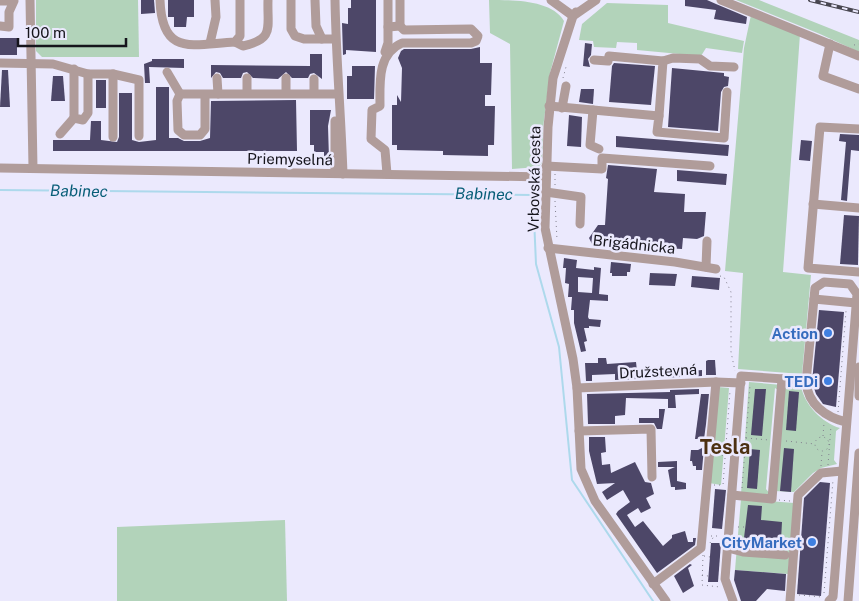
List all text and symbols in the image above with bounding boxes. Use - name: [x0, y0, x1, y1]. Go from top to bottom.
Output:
- scale bar: [18, 15, 125, 47]
- text: 100 m: [25, 24, 66, 41]
- street label: Vrbovská cesta: [525, 126, 543, 232]
- street label: Priemyselná: [247, 150, 333, 168]
- water label: Babinec: [50, 181, 108, 201]
- water label: Babinec: [455, 184, 513, 204]
- street label: Brigádnicka: [592, 231, 676, 257]
- place label: Action: [772, 325, 818, 342]
- marker: Action: [822, 327, 834, 339]
- street label: Družstevná: [619, 360, 697, 382]
- place label: TEDi: [784, 373, 818, 390]
- marker: TEDi: [822, 375, 834, 387]
- district label: Tesla: [700, 435, 750, 459]
- place label: CityMarket: [721, 534, 802, 551]
- marker: CityMarket: [806, 536, 818, 548]

